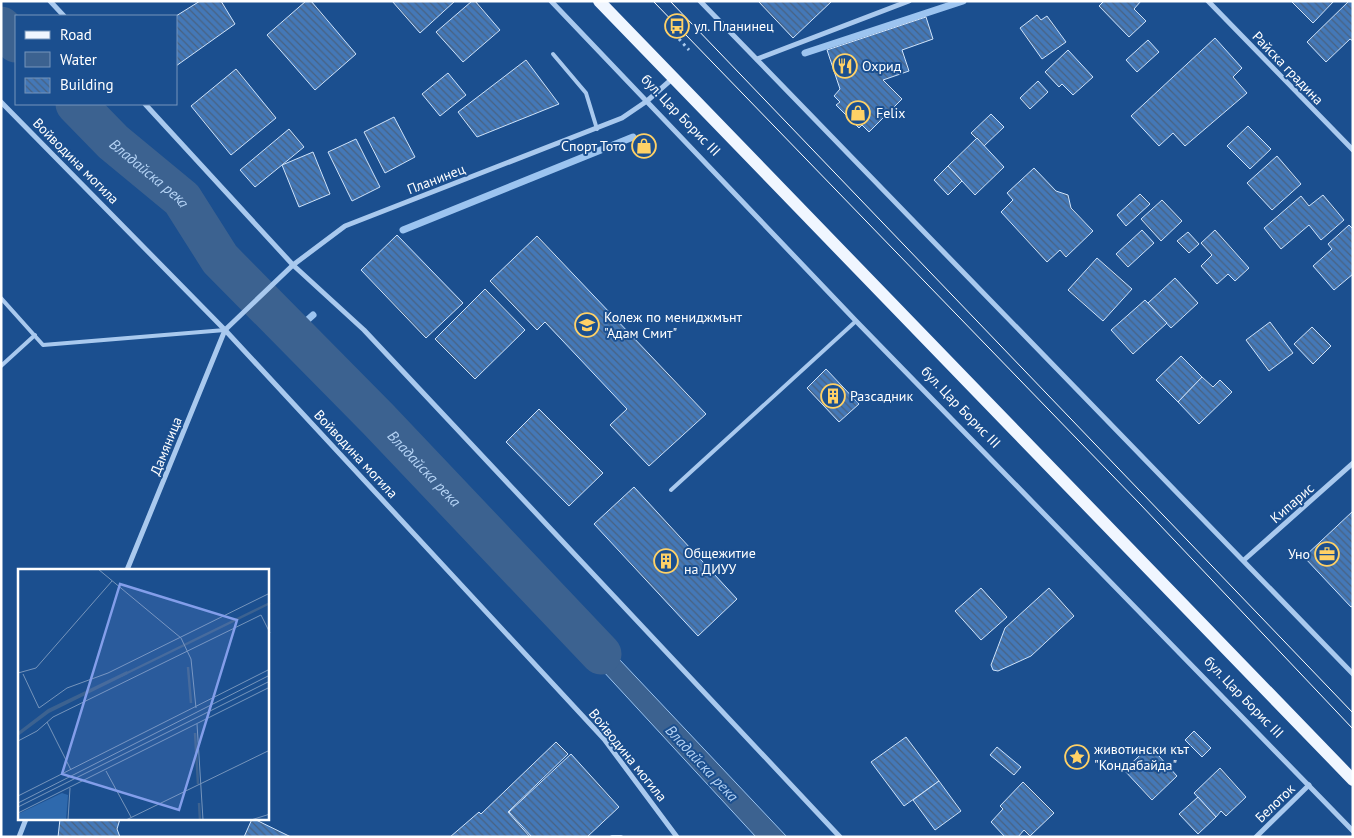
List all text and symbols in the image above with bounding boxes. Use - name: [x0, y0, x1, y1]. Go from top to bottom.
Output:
- bus stop icon: ул. Планинец: [664, 13, 690, 39]
- legend: [15, 15, 178, 105]
- place label: ул. Планинец: [694, 17, 774, 35]
- text: Road: [60, 25, 92, 44]
- street label: Райска градина: [1249, 28, 1328, 108]
- text: Water: [60, 50, 97, 69]
- restaurant icon: Охрид: [832, 53, 858, 79]
- place label: Охрид: [862, 57, 902, 75]
- street label: бул. Цар Борис III: [637, 70, 725, 160]
- text: Building: [60, 75, 114, 94]
- shop icon: Felix: [845, 100, 871, 126]
- place label: Felix: [876, 104, 905, 122]
- street label: Войводина могила: [29, 114, 123, 208]
- shop icon: Спорт Тото: [631, 133, 657, 159]
- water label: Владайска река: [106, 134, 194, 211]
- place label: Спорт Тото: [561, 137, 626, 155]
- street label: Планинец: [404, 160, 468, 198]
- place label: Колеж по мениджмънт "Адам Смит": [604, 308, 743, 342]
- school or university icon: Колеж по мениджмънт "Адам Смит": [574, 312, 600, 338]
- street label: бул. Цар Борис III: [917, 362, 1005, 452]
- building icon: Разсадник: [820, 383, 846, 409]
- place label: Разсадник: [850, 387, 914, 405]
- street label: Войводина могила: [310, 406, 402, 502]
- street label: Дамяница: [146, 414, 186, 478]
- water label: Владайска река: [384, 426, 466, 511]
- street label: Кипарис: [1266, 479, 1318, 527]
- office icon: Уно: [1314, 541, 1340, 567]
- place label: Общежитие на ДИУУ: [684, 544, 756, 578]
- place label: Уно: [1288, 545, 1310, 563]
- building icon: Общежитие на ДИУУ: [653, 548, 679, 574]
- inset map: [18, 569, 269, 820]
- street label: бул. Цар Борис III: [1200, 652, 1288, 742]
- street label: Войводина могила: [585, 705, 671, 805]
- water label: Владайска река: [662, 721, 743, 806]
- place label: животински кът "Кондабайда": [1094, 740, 1189, 774]
- place icon: животински кът "Кондабайда": [1064, 744, 1090, 770]
- street label: Белоток: [1251, 780, 1299, 826]

